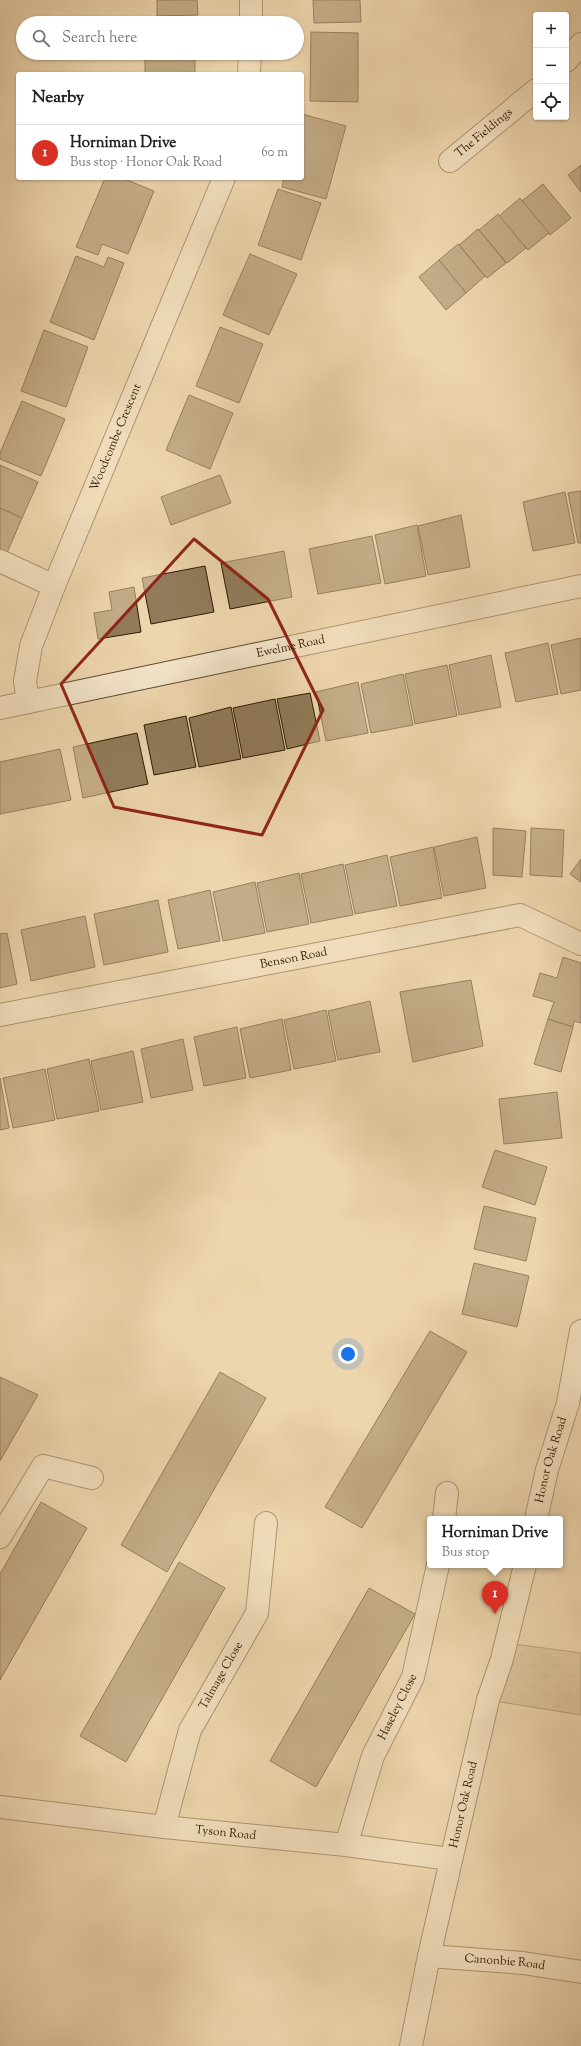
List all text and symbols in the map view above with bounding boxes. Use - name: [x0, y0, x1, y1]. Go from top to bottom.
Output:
- map controls: [533, 12, 569, 120]
- button: +: [533, 12, 569, 48]
- search box: [16, 16, 304, 60]
- icon: search: [30, 27, 52, 49]
- text: Search here: [62, 28, 137, 49]
- button: −: [533, 48, 569, 84]
- button: locate: [533, 84, 569, 120]
- text: Nearby: [32, 86, 84, 110]
- street label: The Fieldings: [451, 104, 517, 162]
- text: Horniman Drive: [70, 133, 176, 154]
- text: 1: [43, 144, 47, 162]
- text: 60 m: [261, 144, 288, 162]
- text: Bus stop · Honor Oak Road: [70, 154, 222, 172]
- street label: Woodcombe Crescent: [86, 381, 146, 494]
- street label: Ewelme Road: [255, 631, 327, 663]
- street label: Benson Road: [258, 943, 329, 974]
- your location: [338, 1344, 358, 1364]
- street label: Honor Oak Road: [531, 1415, 572, 1505]
- popup: [427, 1516, 563, 1568]
- text: Horniman Drive: [442, 1523, 548, 1544]
- text: Bus stop: [442, 1544, 489, 1562]
- pin: 1: [482, 1581, 508, 1614]
- street label: Talmage Close: [195, 1638, 248, 1713]
- street label: Haseley Close: [373, 1670, 422, 1743]
- street label: Honor Oak Road: [445, 1759, 483, 1850]
- street label: Tyson Road: [194, 1821, 257, 1845]
- street label: Canonbie Road: [464, 1950, 546, 1975]

